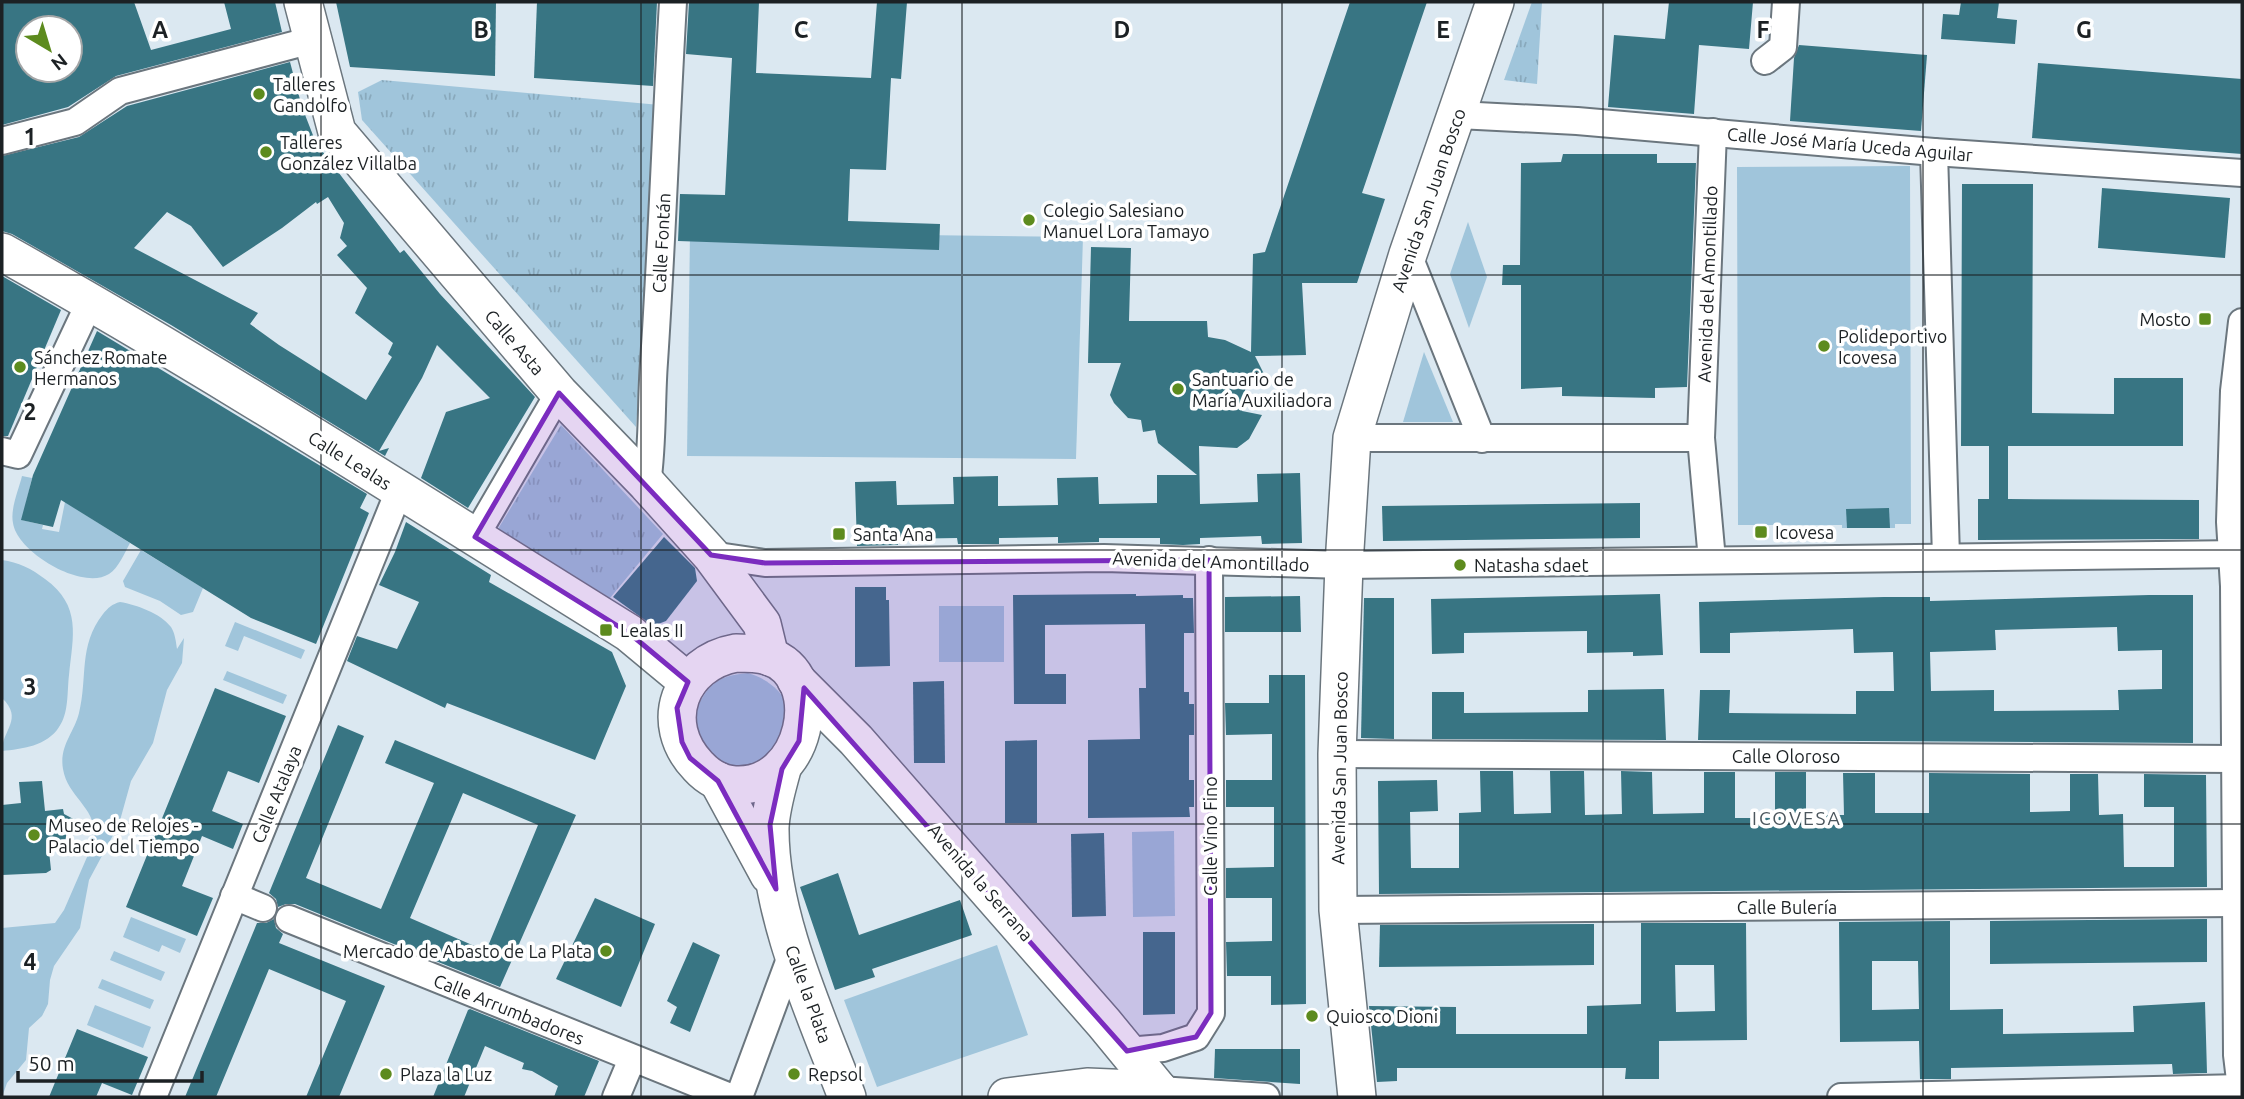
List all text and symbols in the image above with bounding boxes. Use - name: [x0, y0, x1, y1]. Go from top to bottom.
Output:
- north arrow: [14, 14, 84, 84]
- text: A: [152, 17, 168, 42]
- text: B: [473, 17, 489, 42]
- text: C: [794, 17, 809, 42]
- text: D: [1114, 17, 1130, 42]
- text: E: [1436, 17, 1450, 42]
- text: F: [1757, 17, 1770, 42]
- text: G: [2076, 17, 2092, 42]
- text: N: [47, 49, 72, 75]
- place label: Talleres Gandolfo: [273, 74, 348, 115]
- marker: Talleres Gandolfo: [251, 86, 267, 102]
- street label: Avenida San Juan Bosco: [1387, 105, 1469, 295]
- street label: Calle José María Uceda Aguilar: [1726, 123, 1974, 165]
- text: 1: [24, 124, 36, 149]
- place label: Talleres González Villalba: [280, 132, 417, 173]
- marker: Talleres González Villalba: [258, 144, 274, 160]
- street label: Avenida del Amontillado: [1694, 185, 1720, 383]
- street label: Calle Fontán: [648, 192, 674, 294]
- place label: Colegio Salesiano Manuel Lora Tamayo: [1043, 200, 1210, 241]
- marker: Colegio Salesiano Manuel Lora Tamayo: [1021, 212, 1037, 228]
- street label: Calle Asta: [481, 305, 549, 379]
- place label: Mosto: [2139, 309, 2191, 329]
- marker: Mosto: [2197, 311, 2213, 327]
- place label: Polideportivo Icovesa: [1838, 326, 1947, 367]
- marker: Polideportivo Icovesa: [1816, 338, 1832, 354]
- place label: Sánchez Romate Hermanos: [34, 347, 167, 388]
- marker: Sánchez Romate Hermanos: [12, 359, 28, 375]
- place label: Santuario de María Auxiliadora: [1192, 369, 1332, 410]
- marker: Santuario de María Auxiliadora: [1170, 381, 1186, 397]
- text: 2: [24, 399, 36, 424]
- street label: Calle Lealas: [305, 427, 395, 493]
- place label: Icovesa: [1775, 522, 1834, 542]
- place label: Santa Ana: [853, 524, 934, 544]
- marker: Icovesa: [1753, 524, 1769, 540]
- marker: Santa Ana: [831, 526, 847, 542]
- street label: Avenida del Amontillado: [1112, 548, 1310, 574]
- place label: Natasha sdaet: [1474, 555, 1588, 575]
- marker: Natasha sdaet: [1452, 557, 1468, 573]
- place label: Lealas II: [620, 620, 684, 640]
- marker: Lealas II: [598, 622, 614, 638]
- street label: Avenida San Juan Bosco: [1327, 671, 1351, 865]
- text: 3: [24, 674, 36, 699]
- street label: Calle Atalaya: [247, 742, 305, 846]
- street label: Calle Oloroso: [1732, 746, 1840, 766]
- street label: Calle Vino Fino: [1200, 776, 1220, 896]
- district label: ICOVESA: [1752, 807, 1842, 829]
- place label: Museo de Relojes - Palacio del Tiempo: [48, 815, 200, 856]
- street label: Avenida la Serrana: [925, 819, 1037, 945]
- marker: Museo de Relojes - Palacio del Tiempo: [26, 827, 42, 843]
- street label: Calle Bulería: [1737, 897, 1837, 917]
- place label: Mercado de Abasto de La Plata: [343, 941, 592, 961]
- street label: Calle la Plata: [782, 942, 836, 1046]
- marker: Mercado de Abasto de La Plata: [598, 943, 614, 959]
- text: 4: [24, 949, 37, 974]
- street label: Calle Arrumbadores: [431, 970, 587, 1048]
- place label: Quiosco Dioni: [1326, 1006, 1438, 1027]
- marker: Quiosco Dioni: [1304, 1008, 1320, 1024]
- scale bar: [18, 1040, 201, 1084]
- text: 50 m: [28, 1051, 75, 1075]
- place label: Plaza la Luz: [400, 1064, 492, 1084]
- place label: Repsol: [808, 1064, 863, 1084]
- marker: Plaza la Luz: [378, 1066, 394, 1082]
- marker: Repsol: [786, 1066, 802, 1082]

